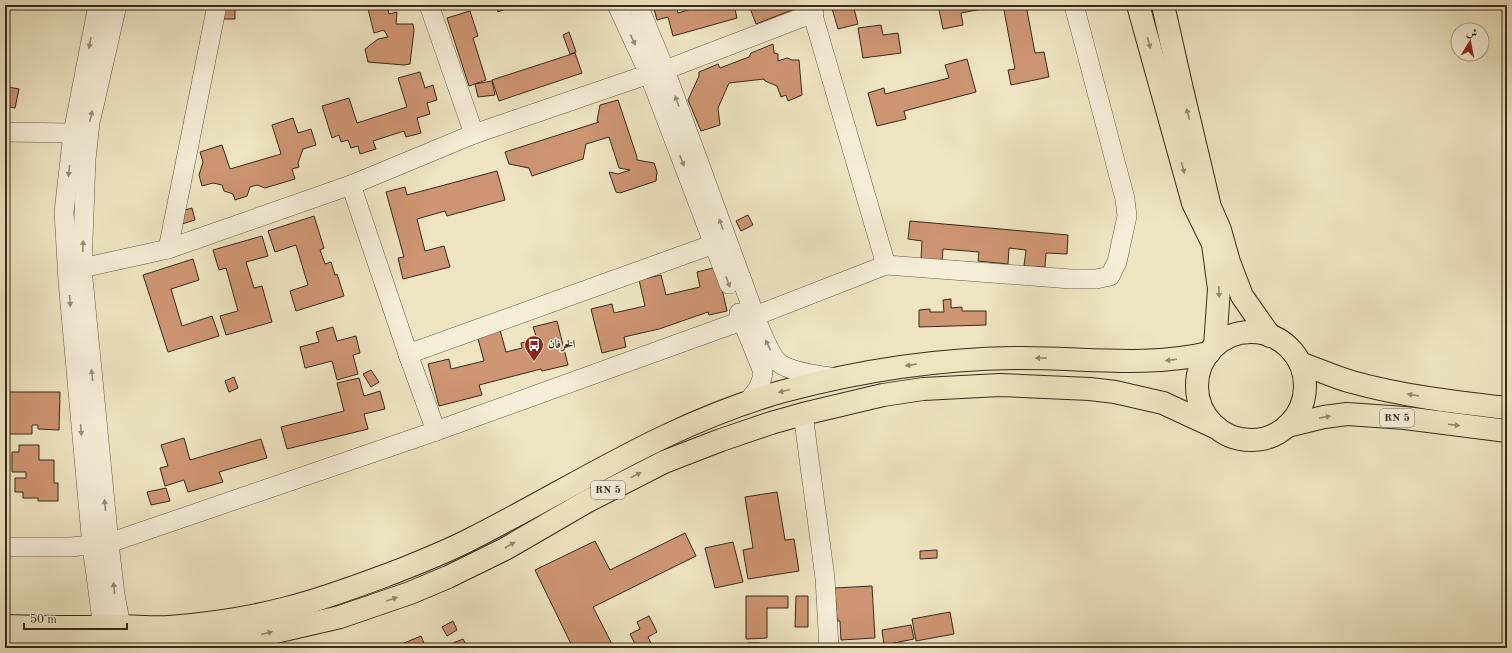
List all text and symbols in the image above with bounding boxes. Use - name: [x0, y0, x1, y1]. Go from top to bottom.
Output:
- north arrow: [1450, 22, 1490, 62]
- text: ش: [1465, 27, 1478, 40]
- one-way arrow: [630, 35, 636, 46]
- one-way arrow: [87, 37, 93, 49]
- one-way arrow: [1146, 37, 1152, 49]
- one-way arrow: [673, 95, 679, 107]
- one-way arrow: [1185, 108, 1191, 120]
- one-way arrow: [89, 110, 95, 122]
- one-way arrow: [680, 155, 686, 167]
- one-way arrow: [1180, 162, 1186, 174]
- one-way arrow: [66, 165, 72, 177]
- one-way arrow: [718, 217, 724, 229]
- one-way arrow: [80, 239, 86, 252]
- one-way arrow: [726, 277, 732, 289]
- one-way arrow: [1215, 286, 1222, 298]
- one-way arrow: [66, 295, 73, 307]
- bus stop icon: الخرفان: [523, 334, 545, 362]
- place label: الخرفان: [548, 338, 576, 352]
- one-way arrow: [765, 339, 771, 350]
- one-way arrow: [1035, 355, 1047, 362]
- one-way arrow: [1165, 357, 1177, 363]
- one-way arrow: [905, 362, 917, 368]
- one-way arrow: [88, 369, 95, 381]
- one-way arrow: [778, 388, 790, 394]
- one-way arrow: [1407, 392, 1419, 398]
- road number: RN 5: [1380, 409, 1414, 427]
- one-way arrow: [1319, 414, 1331, 420]
- one-way arrow: [1448, 422, 1460, 428]
- one-way arrow: [78, 424, 85, 436]
- one-way arrow: [631, 472, 642, 478]
- road number: RN 5: [591, 481, 625, 499]
- one-way arrow: [102, 499, 108, 511]
- one-way arrow: [504, 542, 516, 549]
- one-way arrow: [111, 582, 117, 594]
- one-way arrow: [387, 596, 399, 602]
- scale bar: [24, 605, 127, 631]
- text: 50 m: [30, 613, 57, 626]
- one-way arrow: [261, 630, 273, 636]

